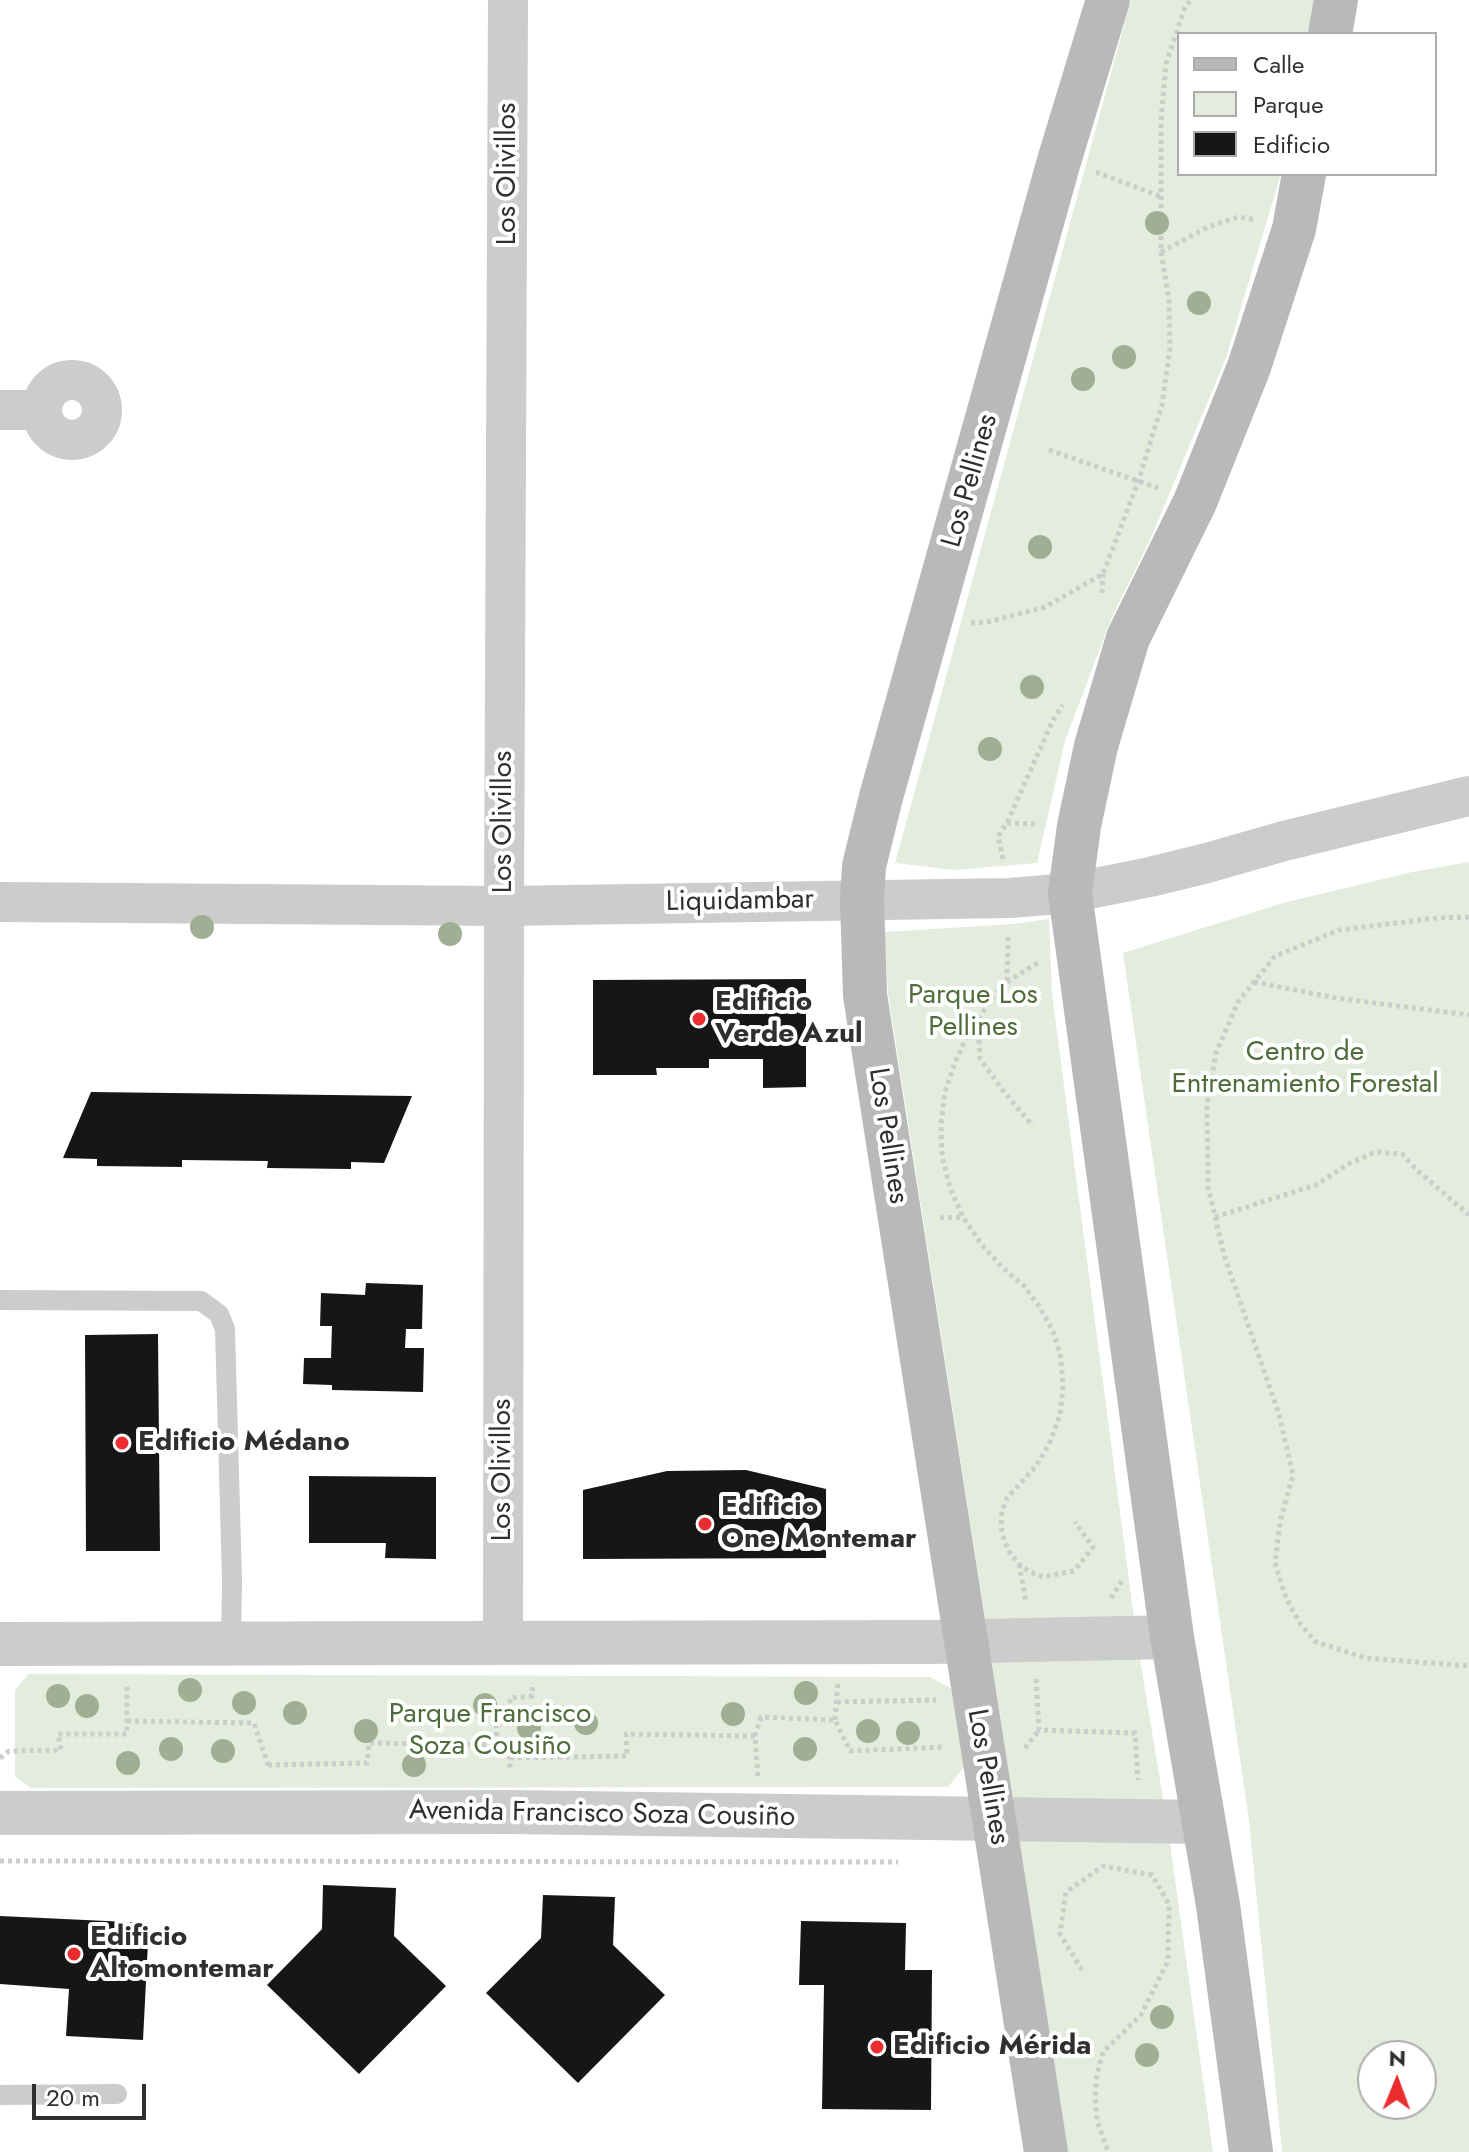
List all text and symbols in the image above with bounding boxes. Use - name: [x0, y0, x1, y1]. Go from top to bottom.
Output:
- legend: [1177, 32, 1437, 176]
- text: Calle: [1253, 47, 1304, 82]
- text: Parque: [1253, 87, 1324, 122]
- street label: Los Olivillos: [491, 103, 525, 245]
- text: Edificio: [1253, 127, 1330, 162]
- street label: Los Pellines: [936, 410, 1006, 552]
- street label: Los Olivillos: [487, 751, 521, 893]
- street label: Liquidambar: [666, 884, 814, 920]
- park label: Parque Los Pellines: [908, 979, 1038, 1045]
- place label: Edificio Verde Azul: [715, 986, 863, 1052]
- marker: Edificio Verde Azul: [690, 1010, 708, 1028]
- park label: Centro de Entrenamiento Forestal: [1171, 1036, 1439, 1102]
- street label: Los Pellines: [860, 1066, 914, 1206]
- street label: Los Olivillos: [486, 1399, 520, 1541]
- place label: Edificio Médano: [138, 1426, 350, 1460]
- marker: Edificio Médano: [113, 1434, 131, 1452]
- place label: Edificio One Montemar: [721, 1491, 917, 1557]
- marker: Edificio One Montemar: [696, 1515, 714, 1533]
- park label: Parque Francisco Soza Cousiño: [389, 1698, 591, 1764]
- street label: Los Pellines: [959, 1707, 1015, 1847]
- street label: Avenida Francisco Soza Cousiño: [409, 1795, 795, 1835]
- place label: Edificio Altomontemar: [90, 1921, 274, 1987]
- marker: Edificio Altomontemar: [65, 1945, 83, 1963]
- place label: Edificio Mérida: [893, 2030, 1091, 2064]
- marker: Edificio Mérida: [868, 2038, 886, 2056]
- north arrow: [1357, 2040, 1437, 2120]
- text: N: [1388, 2042, 1406, 2074]
- scale bar: [36, 2068, 150, 2118]
- text: 20 m: [46, 2080, 100, 2115]

